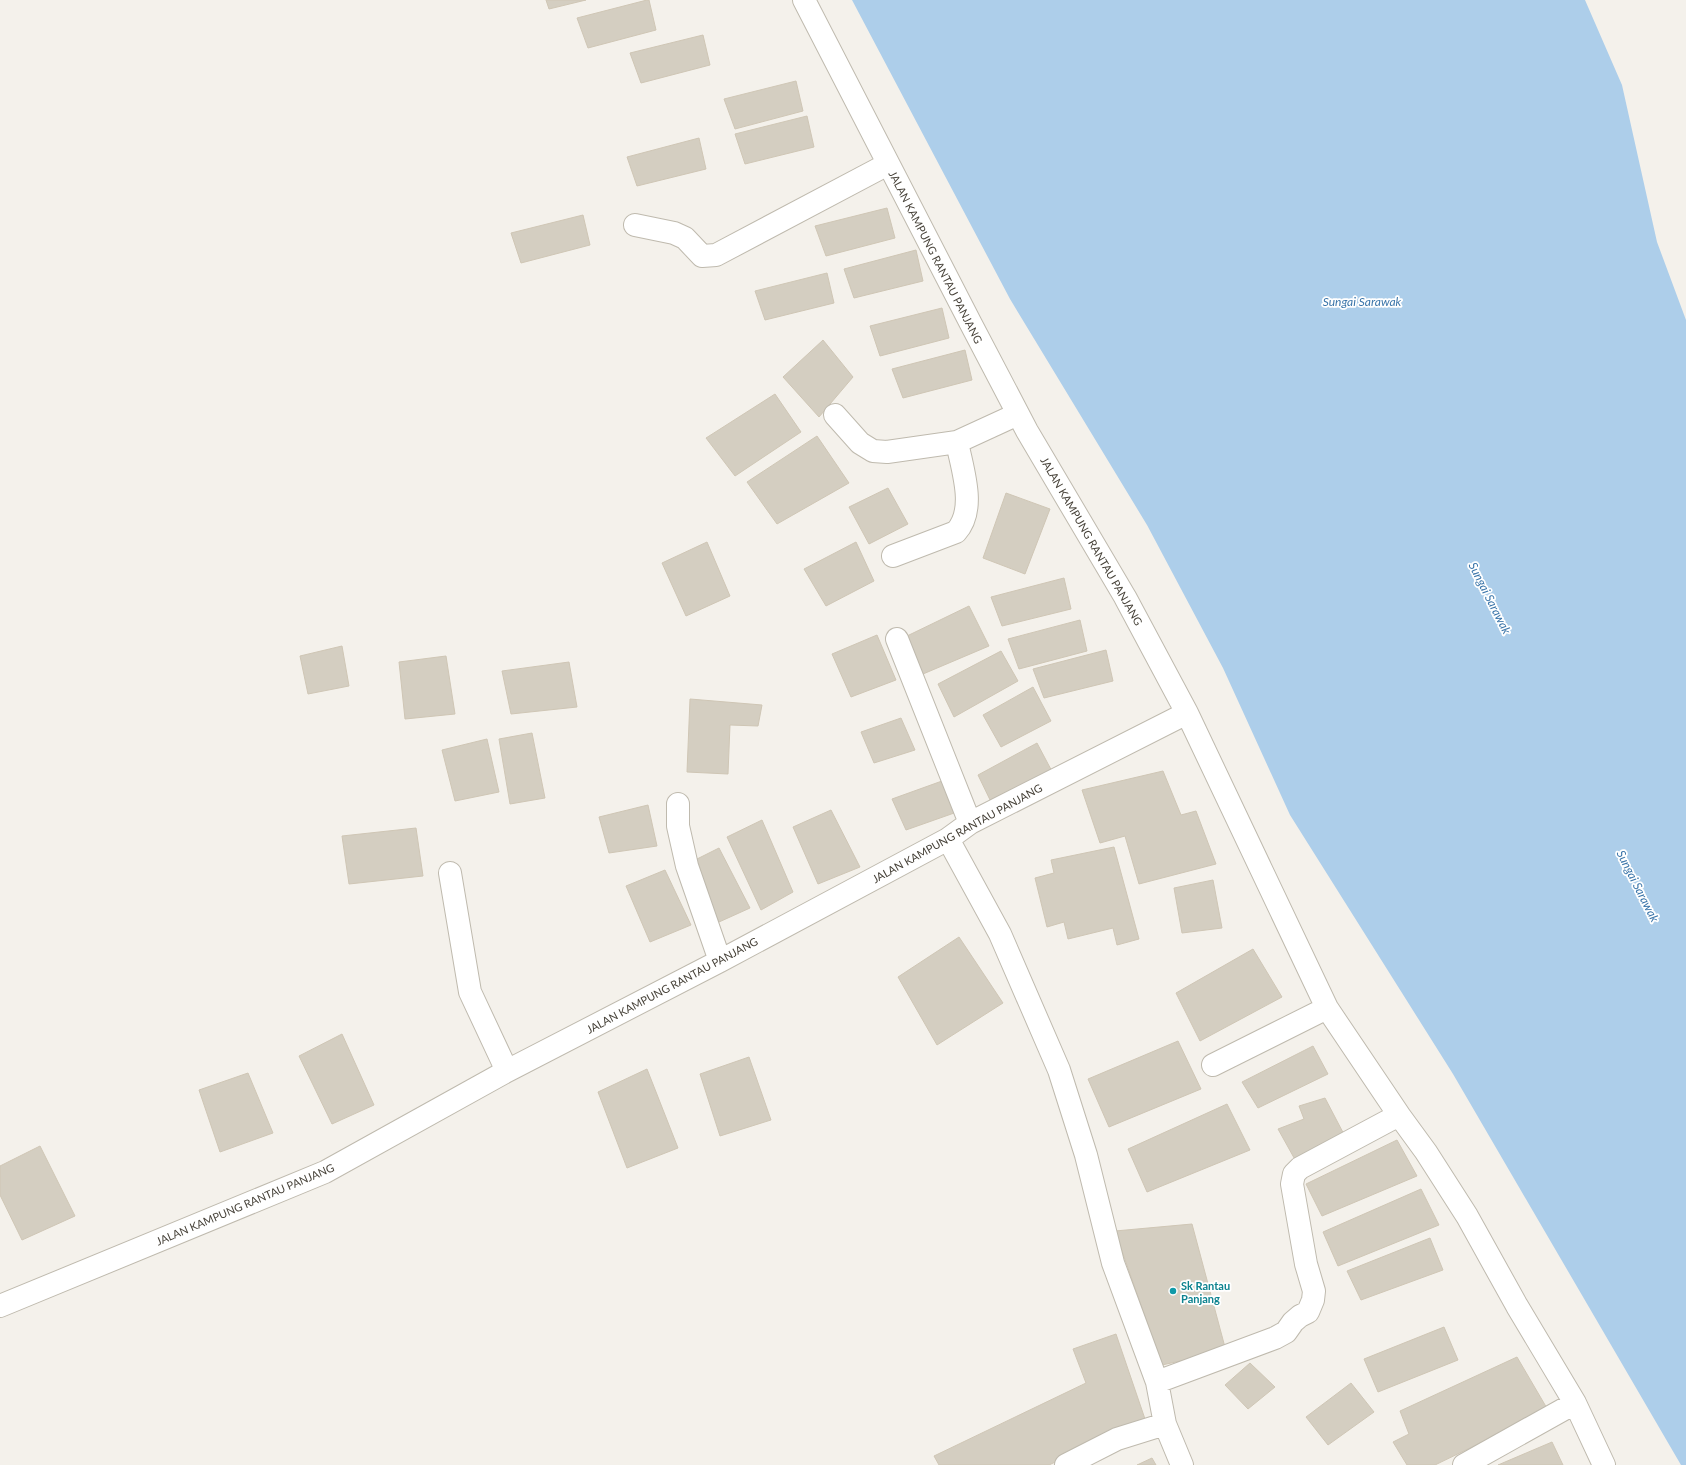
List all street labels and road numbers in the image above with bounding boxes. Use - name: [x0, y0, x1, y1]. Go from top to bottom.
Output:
- street label: JALAN KAMPUNG RANTAU PANJANG: [887, 168, 985, 346]
- street label: JALAN KAMPUNG RANTAU PANJANG: [1038, 455, 1146, 627]
- street label: JALAN KAMPUNG RANTAU PANJANG: [870, 781, 1044, 885]
- street label: JALAN KAMPUNG RANTAU PANJANG: [584, 934, 760, 1036]
- street label: JALAN KAMPUNG RANTAU PANJANG: [154, 1160, 336, 1248]

